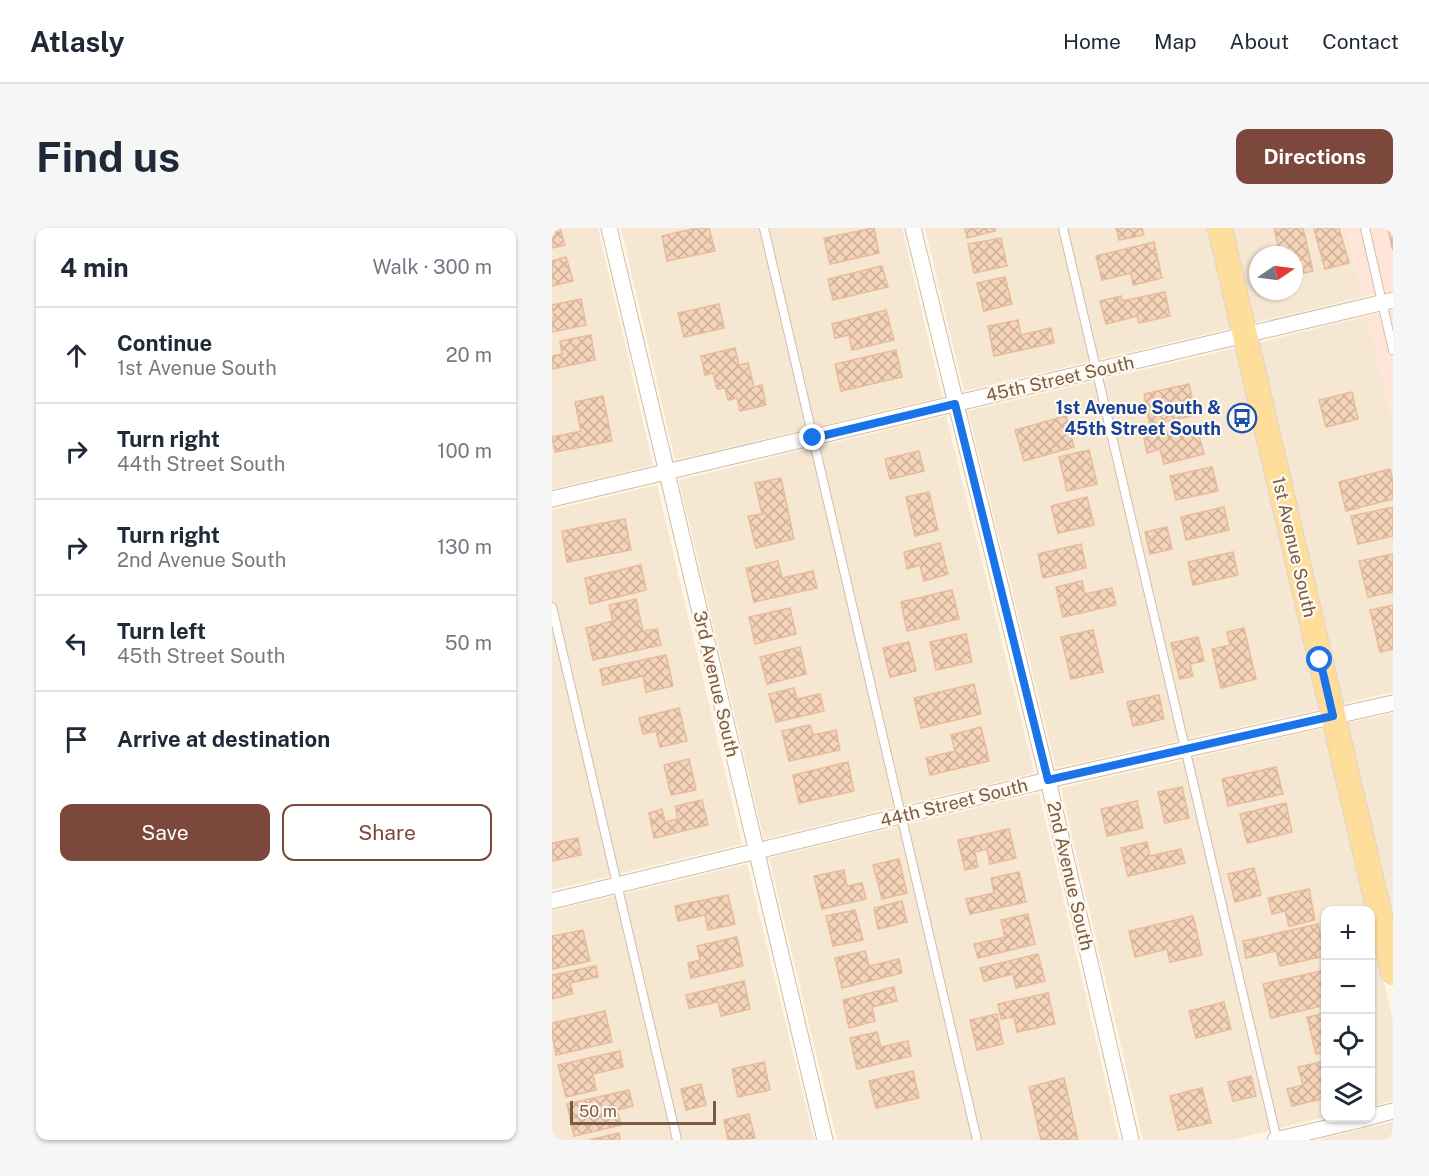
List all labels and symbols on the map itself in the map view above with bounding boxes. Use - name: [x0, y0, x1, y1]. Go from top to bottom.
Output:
- north arrow: [1249, 246, 1303, 300]
- street label: 45th Street South: [984, 351, 1136, 406]
- place label: 1st Avenue South & 45th Street South: [1056, 397, 1221, 439]
- bus stop icon: 1st Avenue South & 45th Street South: [1226, 402, 1258, 434]
- route end: [799, 424, 825, 450]
- street label: 1st Avenue South: [1268, 475, 1321, 619]
- street label: 3rd Avenue South: [689, 609, 744, 759]
- route start: [1306, 646, 1332, 672]
- street label: 44th Street South: [878, 774, 1030, 831]
- street label: 2nd Avenue South: [1043, 799, 1098, 952]
- scale bar: [570, 1098, 716, 1126]

